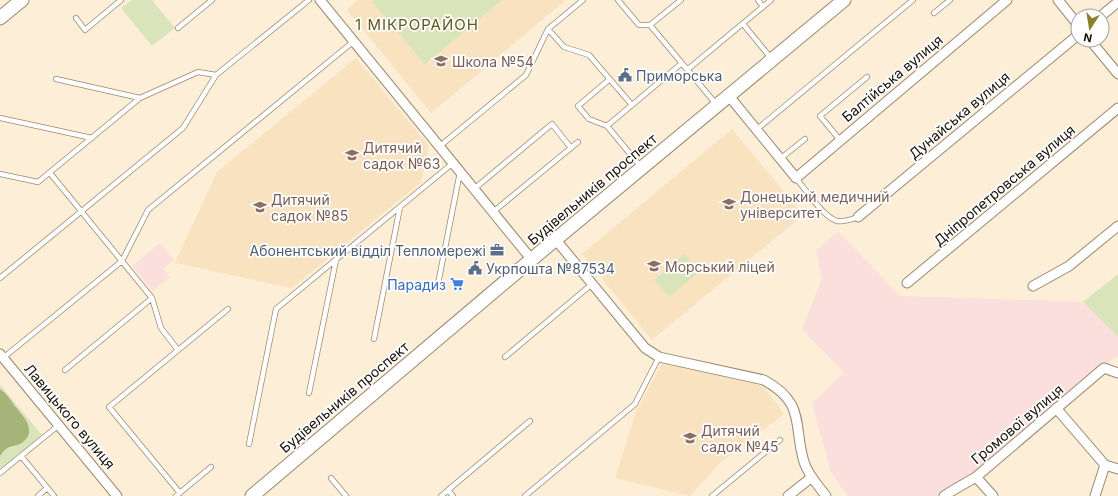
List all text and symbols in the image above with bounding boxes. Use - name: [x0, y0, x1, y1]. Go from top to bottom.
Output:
- north arrow: [1070, 8, 1110, 48]
- district label: 1 МІКРОРАЙОН: [355, 15, 479, 34]
- text: N: [1082, 30, 1093, 46]
- street label: Балтійська вулиця: [838, 31, 946, 125]
- school or university icon: Школа №54: [433, 53, 449, 69]
- place label: Школа №54: [452, 53, 534, 70]
- public building icon: Приморська: [617, 67, 633, 83]
- place label: Приморська: [636, 67, 722, 84]
- street label: Дунайська вулиця: [905, 68, 1013, 162]
- street label: Дніпропетровська вулиця: [930, 121, 1078, 249]
- street label: Будівельників проспект: [524, 130, 660, 248]
- place label: Дитячий садок №63: [363, 139, 440, 172]
- school or university icon: Дитячий садок №63: [344, 147, 360, 163]
- place label: Донецький медичний університет: [740, 188, 890, 221]
- place label: Дитячий садок №85: [271, 191, 348, 224]
- school or university icon: Донецький медичний університет: [721, 196, 737, 212]
- school or university icon: Дитячий садок №85: [252, 199, 268, 215]
- place label: Абонентський відділ Тепломережі: [250, 242, 486, 259]
- office icon: Абонентський відділ Тепломережі: [489, 242, 505, 258]
- school or university icon: Морський ліцей: [646, 258, 662, 274]
- place label: Морський ліцей: [665, 258, 775, 275]
- public building icon: Укрпошта №87534: [467, 260, 483, 276]
- place label: Укрпошта №87534: [486, 260, 615, 277]
- place label: Парадиз: [387, 276, 446, 293]
- supermarket icon: Парадиз: [449, 276, 465, 292]
- street label: Будівельників проспект: [276, 338, 412, 456]
- street label: Лавицького вулиця: [21, 360, 119, 472]
- street label: Громової вулиця: [968, 381, 1066, 467]
- place label: Дитячий садок №45: [701, 422, 779, 455]
- school or university icon: Дитячий садок №45: [682, 430, 698, 446]

